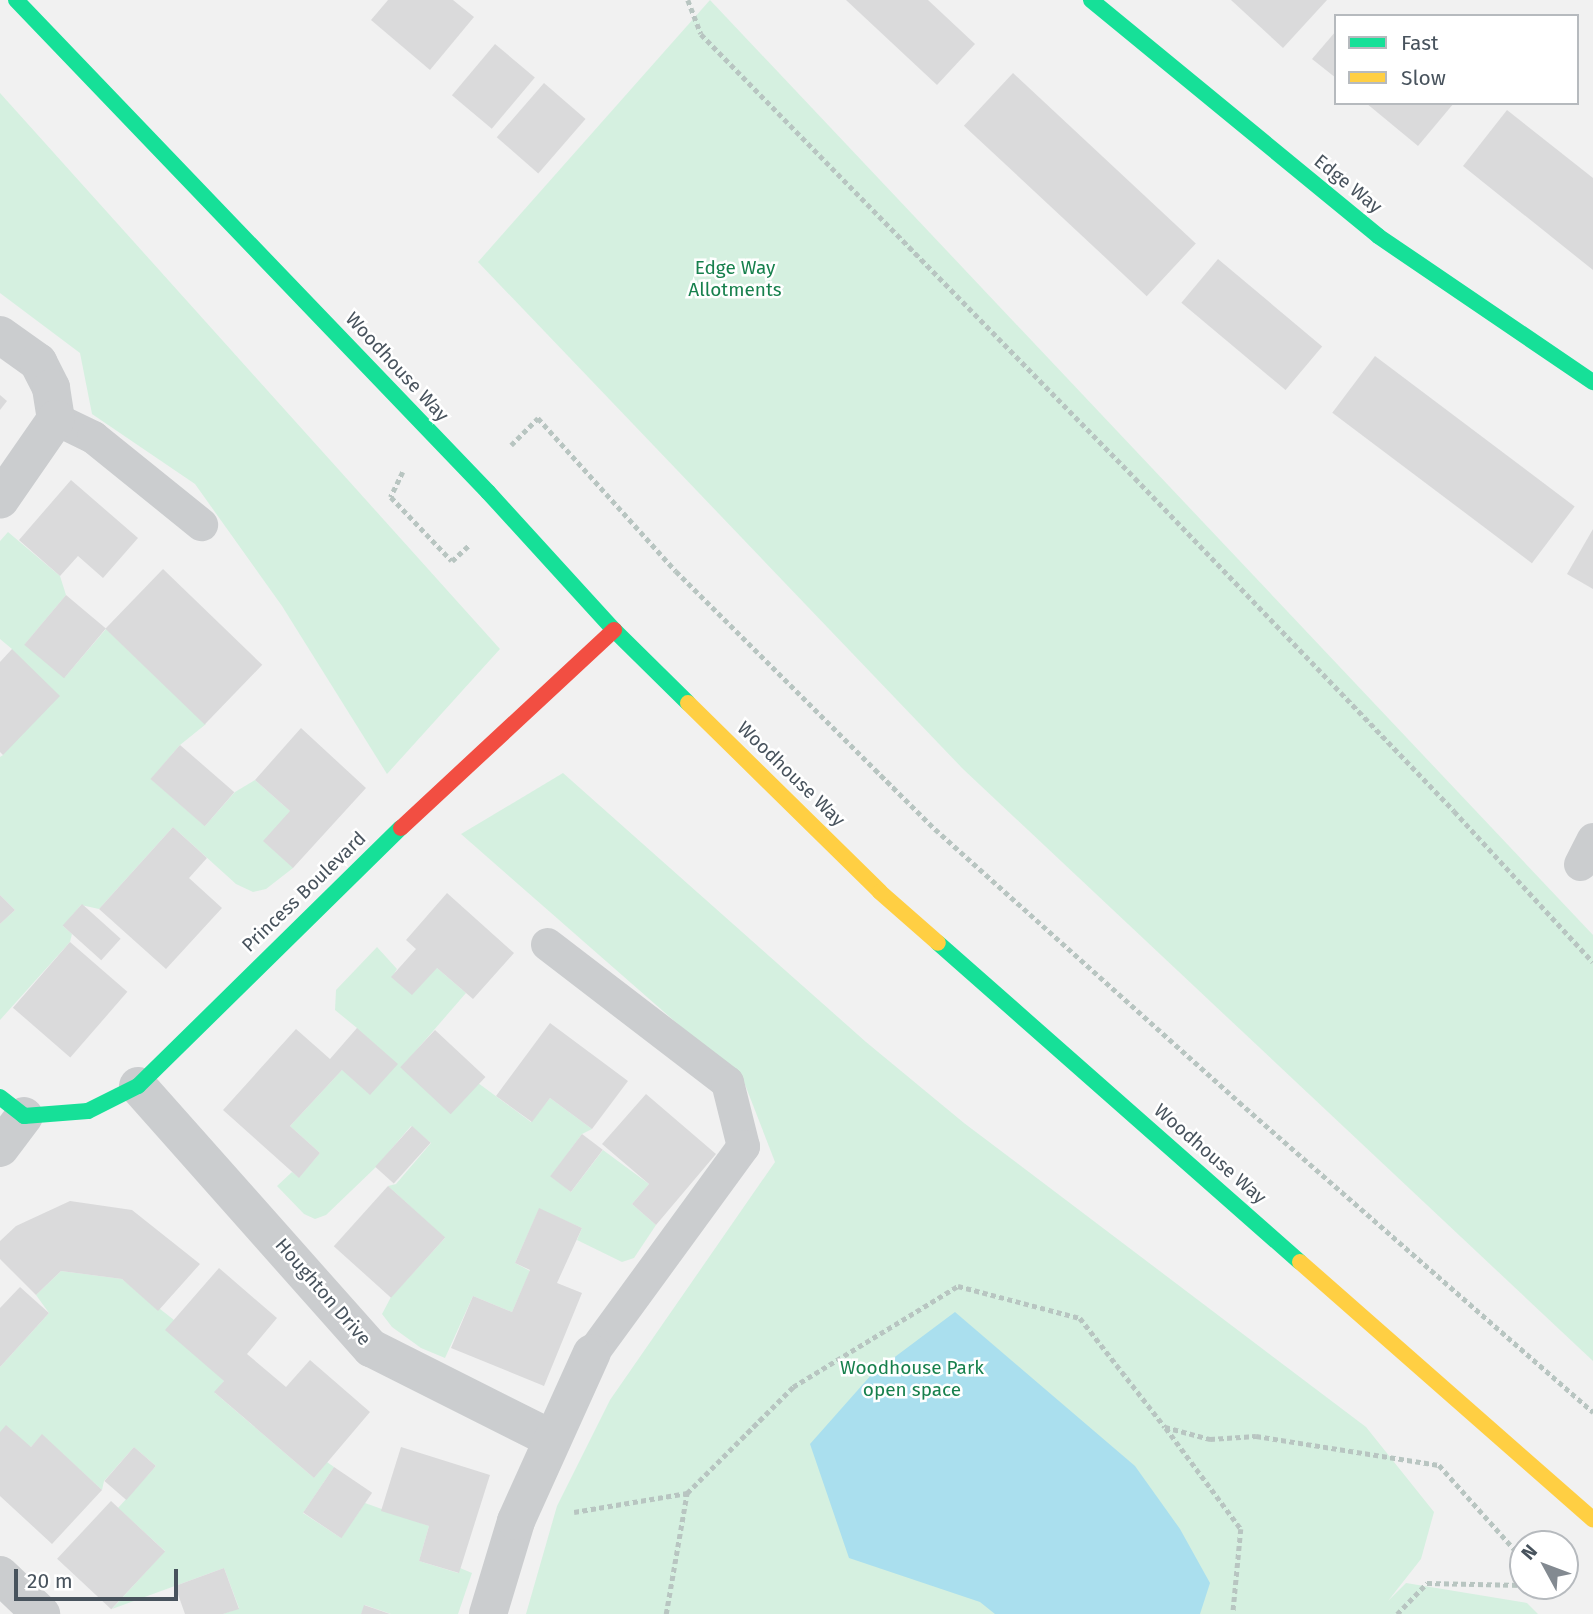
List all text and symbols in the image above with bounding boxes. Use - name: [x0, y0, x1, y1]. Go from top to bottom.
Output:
- legend: [1334, 14, 1579, 105]
- text: Fast: [1401, 30, 1439, 56]
- text: Slow: [1401, 65, 1446, 91]
- street label: Edge Way: [1309, 150, 1387, 218]
- park label: Edge Way Allotments: [688, 257, 782, 301]
- street label: Woodhouse Way: [341, 308, 453, 426]
- street label: Woodhouse Way: [732, 717, 850, 831]
- street label: Princess Boulevard: [237, 827, 371, 957]
- street label: Woodhouse Way: [1149, 1099, 1271, 1209]
- street label: Houghton Drive: [270, 1234, 376, 1350]
- park label: Woodhouse Park open space: [840, 1357, 984, 1401]
- north arrow: [1509, 1530, 1579, 1600]
- text: N: [1516, 1540, 1542, 1565]
- scale bar: [18, 1554, 182, 1598]
- text: 20 m: [27, 1568, 73, 1594]

